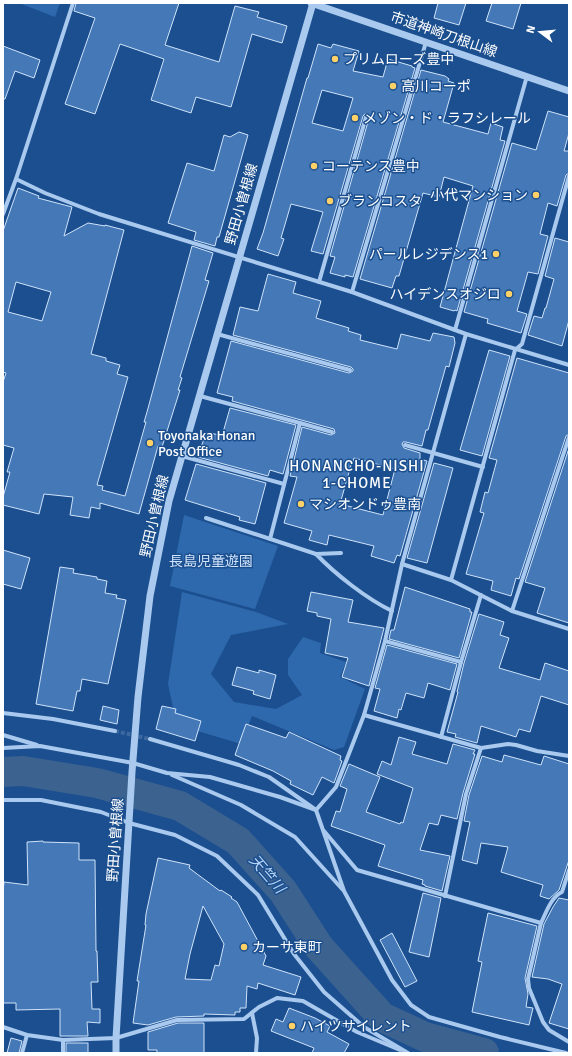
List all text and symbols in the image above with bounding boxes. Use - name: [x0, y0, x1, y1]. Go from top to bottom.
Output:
- street label: 市道神崎刀根山線: [388, 8, 500, 61]
- north arrow: [520, 12, 560, 52]
- text: N: [524, 24, 538, 35]
- place label: プリムローズ豊中: [343, 51, 454, 68]
- marker: プリムローズ豊中: [330, 54, 340, 64]
- place label: 高川コーポ: [401, 78, 471, 95]
- marker: 高川コーポ: [388, 81, 398, 91]
- place label: メゾン・ド・ラフシレール: [363, 110, 531, 127]
- marker: メゾン・ド・ラフシレール: [350, 113, 360, 123]
- place label: コーテンス豊中: [322, 158, 420, 175]
- street label: 野田小曽根線: [222, 161, 261, 247]
- marker: コーテンス豊中: [309, 161, 319, 171]
- place label: 小代マンション: [430, 187, 528, 204]
- marker: 小代マンション: [531, 190, 541, 200]
- place label: ブランコスタ: [338, 193, 422, 210]
- marker: ブランコスタ: [325, 196, 335, 206]
- place label: パールレジデンス1: [369, 246, 488, 263]
- marker: パールレジデンス1: [491, 249, 501, 259]
- place label: ハイデンスオジロ: [390, 286, 501, 303]
- marker: ハイデンスオジロ: [504, 289, 514, 299]
- place label: Toyonaka Honan Post Office: [158, 427, 255, 460]
- marker: Toyonaka Honan Post Office: [145, 438, 155, 448]
- district label: HONANCHO-NISHI 1-CHOME: [289, 457, 425, 492]
- street label: 野田小曽根線: [137, 473, 172, 559]
- place label: マシオンドゥ豊南: [309, 496, 421, 513]
- marker: マシオンドゥ豊南: [296, 499, 306, 509]
- park label: 長島児童遊園: [169, 553, 253, 570]
- street label: 野田小曽根線: [104, 798, 127, 883]
- water label: 天竺川: [245, 851, 290, 898]
- place label: カーサ東町: [252, 939, 322, 956]
- marker: カーサ東町: [239, 942, 249, 952]
- place label: ハイツサイレント: [300, 1018, 412, 1035]
- marker: ハイツサイレント: [287, 1021, 297, 1031]

